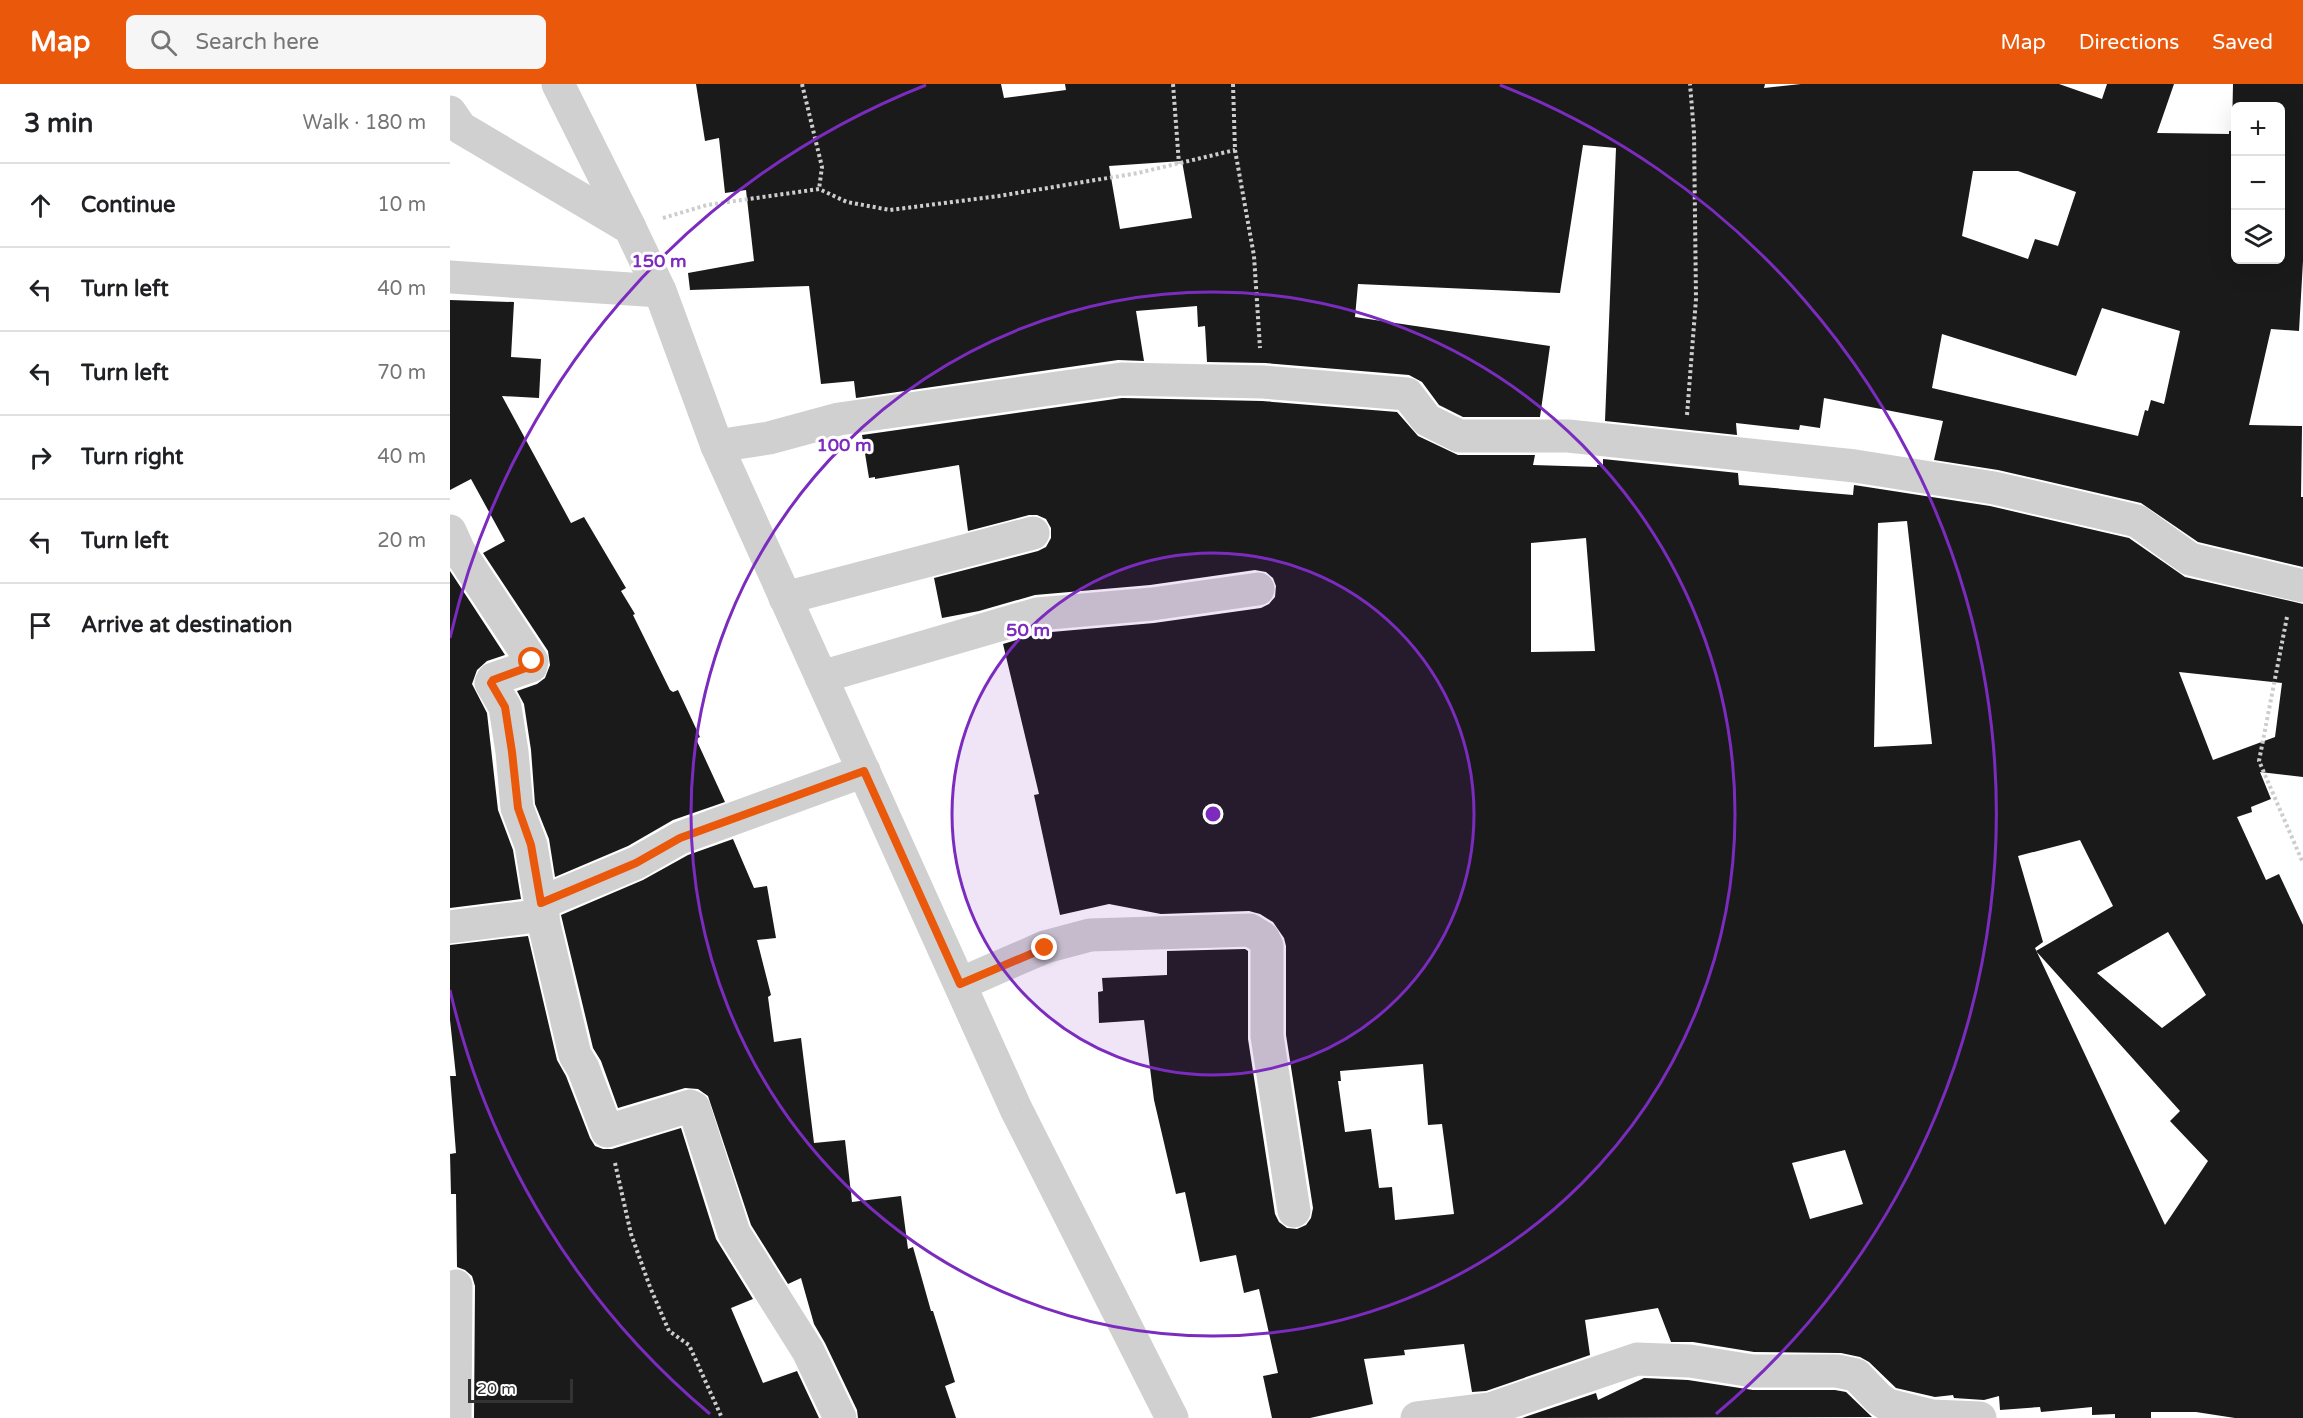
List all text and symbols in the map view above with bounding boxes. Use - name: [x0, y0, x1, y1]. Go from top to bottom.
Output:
- search box: [126, 15, 546, 69]
- text: Map: [30, 25, 90, 59]
- icon: search: [147, 26, 180, 59]
- text: Search here: [195, 29, 319, 55]
- text: Map: [2000, 30, 2046, 55]
- text: Directions: [2079, 30, 2179, 55]
- text: Saved: [2212, 30, 2273, 55]
- map controls: [2231, 102, 2285, 264]
- button: +: [2231, 102, 2285, 156]
- text: 3 min: [24, 108, 93, 139]
- text: Walk · 180 m: [303, 111, 426, 135]
- button: −: [2231, 156, 2285, 210]
- icon: ahead: [24, 189, 57, 222]
- text: Continue: [81, 192, 176, 218]
- text: 10 m: [377, 193, 426, 217]
- button: layers: [2231, 210, 2285, 264]
- text: 150 m: [631, 250, 687, 272]
- icon: left: [24, 273, 57, 306]
- text: Turn left: [81, 276, 169, 302]
- text: 40 m: [377, 277, 426, 301]
- icon: left: [24, 357, 57, 390]
- text: Turn left: [81, 360, 169, 386]
- text: 70 m: [377, 361, 426, 385]
- text: 100 m: [816, 434, 872, 456]
- icon: right: [24, 441, 57, 474]
- text: Turn right: [81, 444, 183, 470]
- text: 40 m: [377, 445, 426, 469]
- icon: left: [24, 525, 57, 558]
- text: Turn left: [81, 528, 169, 554]
- text: 20 m: [377, 529, 426, 553]
- icon: arrive: [24, 609, 57, 642]
- text: Arrive at destination: [81, 612, 292, 638]
- text: 50 m: [1006, 619, 1050, 641]
- route start: [518, 647, 544, 673]
- centre of rings: [1203, 804, 1223, 824]
- route end: [1031, 934, 1057, 960]
- scale bar: [468, 1376, 573, 1404]
- text: 20 m: [477, 1379, 516, 1399]

